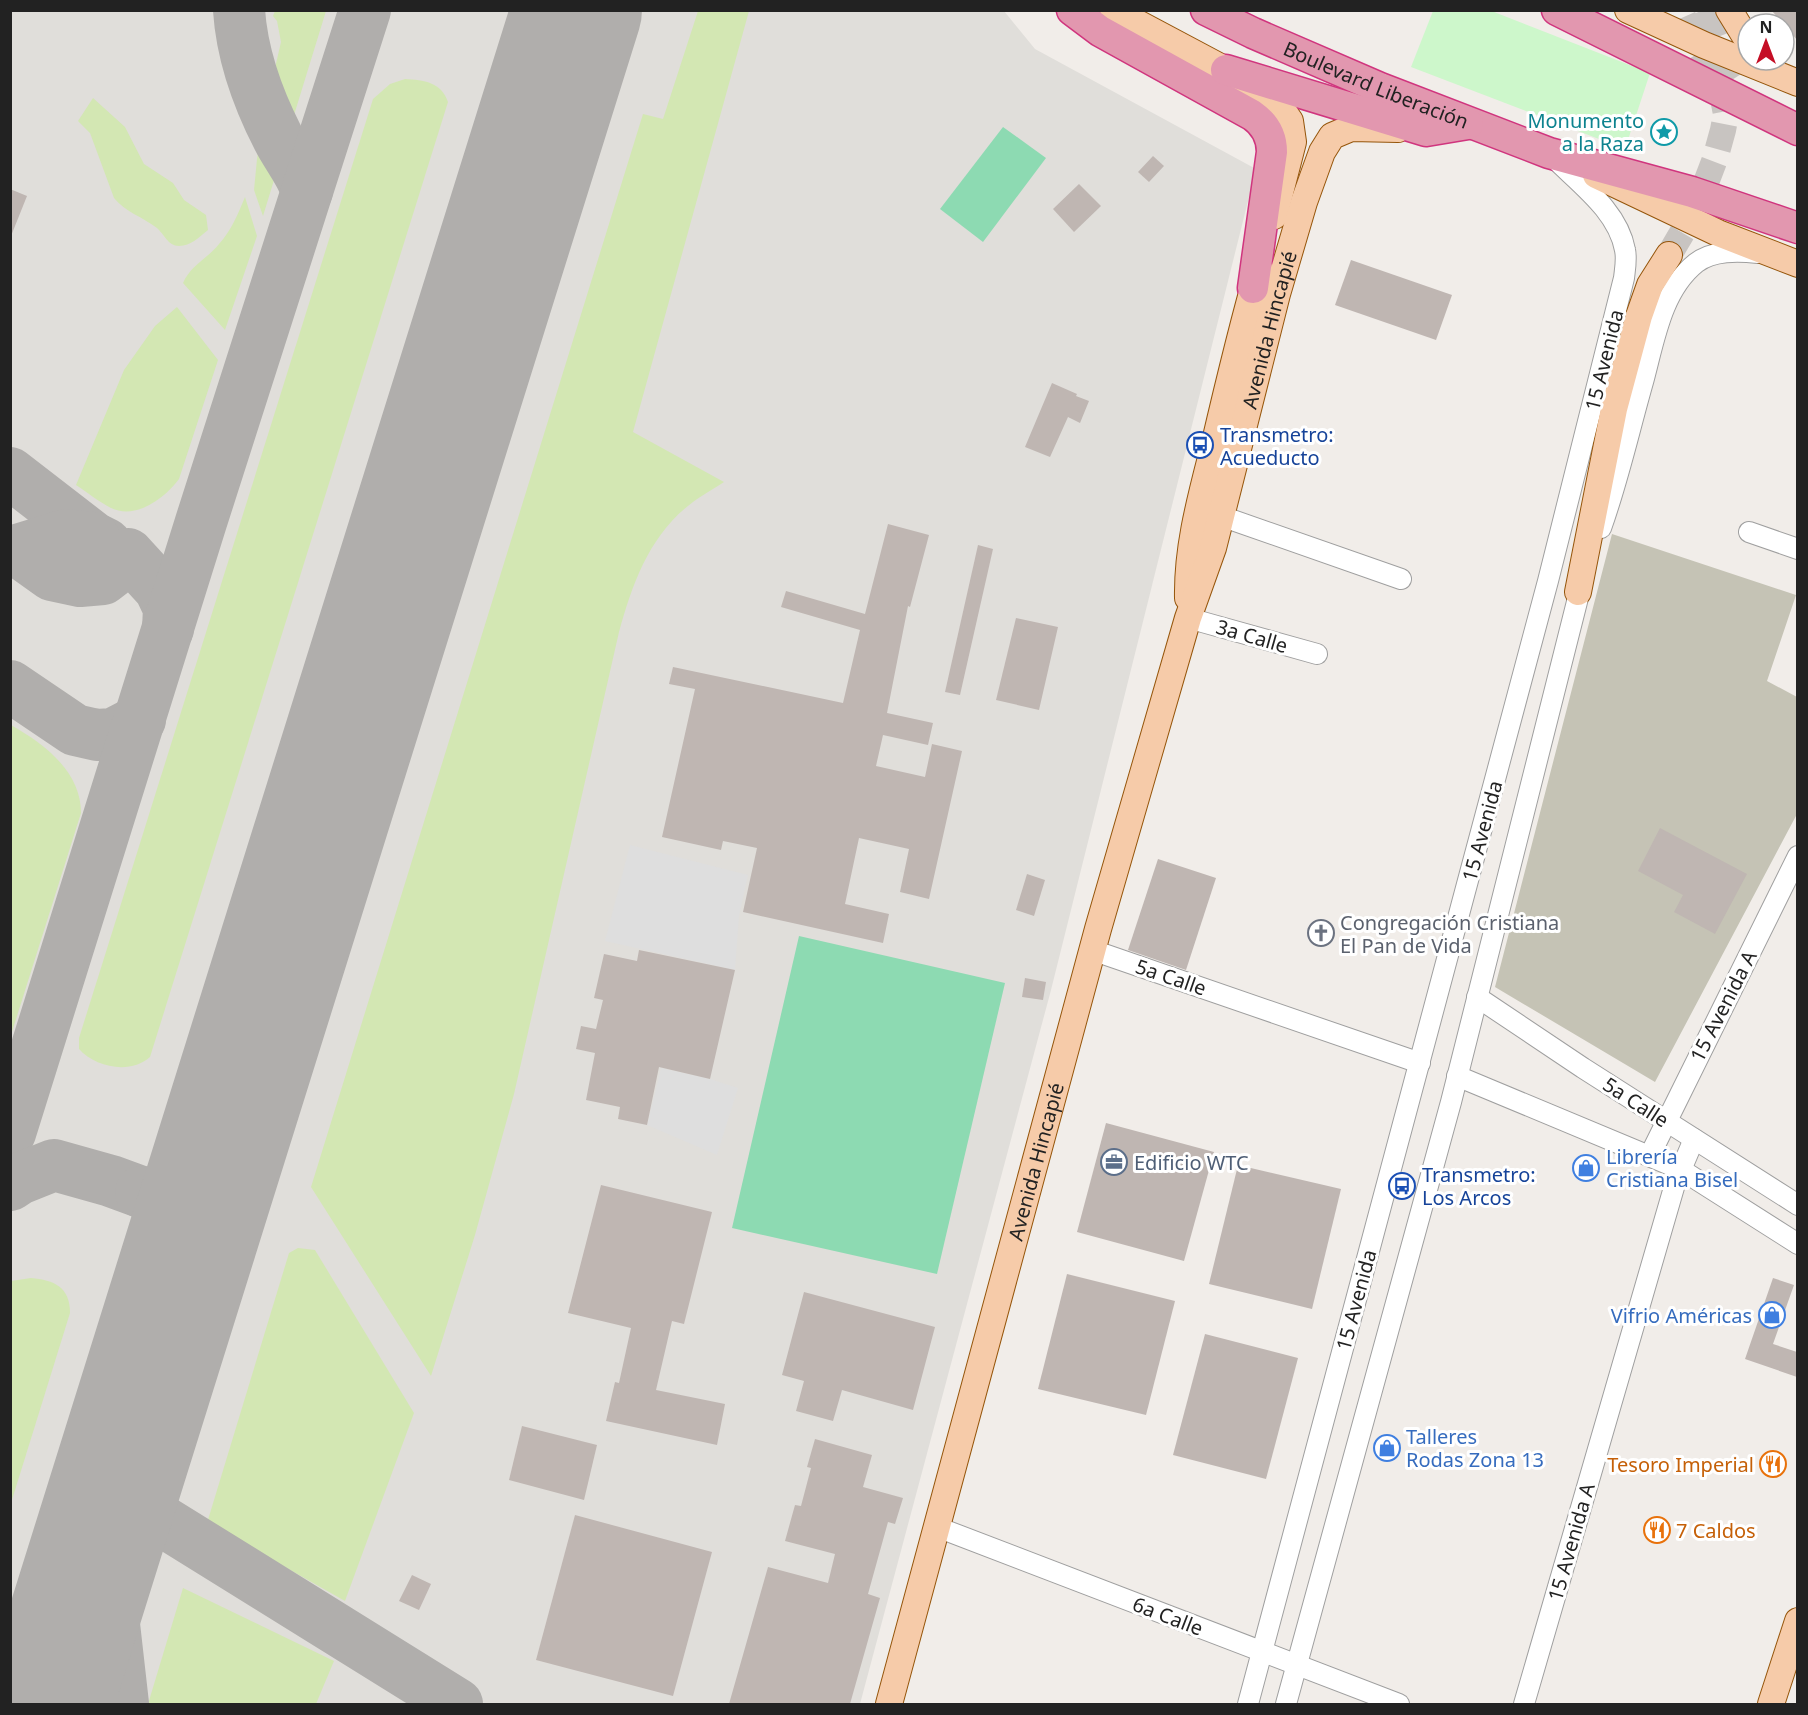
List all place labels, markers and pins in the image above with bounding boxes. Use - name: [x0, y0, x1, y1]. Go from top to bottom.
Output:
- place label: Monumento a la Raza: [1527, 107, 1644, 157]
- place icon: Monumento a la Raza: [1649, 117, 1679, 147]
- place label: Transmetro: Acueducto: [1220, 421, 1334, 471]
- bus stop icon: Transmetro: Acueducto: [1185, 430, 1215, 460]
- place label: Congregación Cristiana El Pan de Vida: [1340, 909, 1559, 959]
- church icon: Congregación Cristiana El Pan de Vida: [1306, 918, 1336, 948]
- place label: Librería Cristiana Bisel: [1606, 1143, 1738, 1193]
- office icon: Edificio WTC: [1099, 1147, 1129, 1177]
- place label: Edificio WTC: [1134, 1149, 1249, 1176]
- shop icon: Librería Cristiana Bisel: [1571, 1153, 1601, 1183]
- place label: Transmetro: Los Arcos: [1422, 1161, 1536, 1211]
- bus stop icon: Transmetro: Los Arcos: [1387, 1171, 1417, 1201]
- shop icon: Vifrio Américas: [1757, 1300, 1787, 1330]
- place label: Vifrio Américas: [1611, 1302, 1752, 1329]
- place label: Talleres Rodas Zona 13: [1406, 1423, 1544, 1473]
- shop icon: Talleres Rodas Zona 13: [1372, 1433, 1402, 1463]
- restaurant icon: Tesoro Imperial: [1758, 1449, 1788, 1479]
- place label: Tesoro Imperial: [1607, 1451, 1754, 1478]
- restaurant icon: 7 Caldos: [1642, 1515, 1672, 1545]
- place label: 7 Caldos: [1676, 1517, 1756, 1544]

